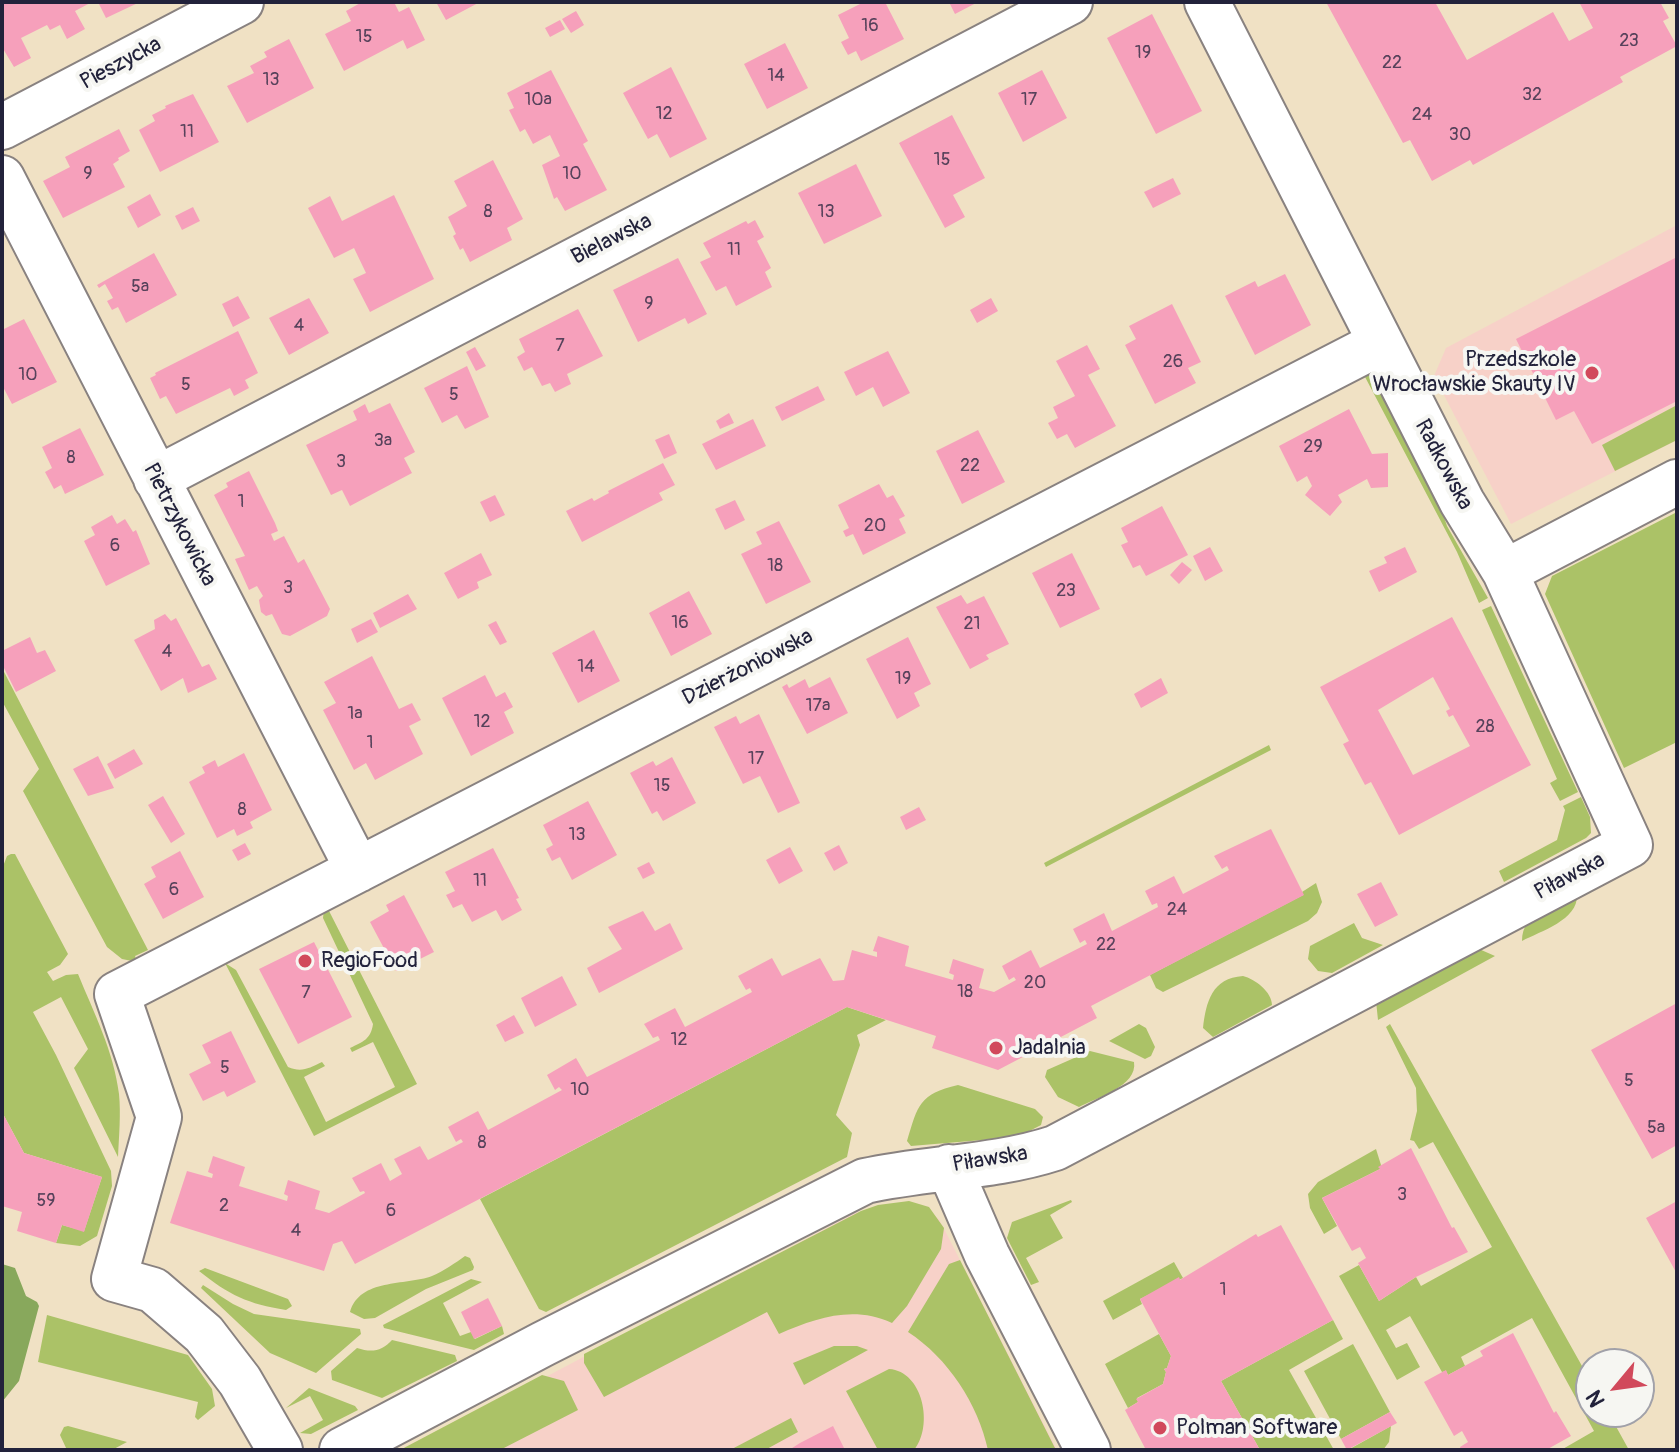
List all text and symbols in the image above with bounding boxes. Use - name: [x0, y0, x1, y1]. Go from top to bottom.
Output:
- house number: 16: [861, 15, 879, 37]
- house number: 15: [356, 26, 372, 48]
- house number: 23: [1619, 30, 1639, 52]
- street label: Pieszycka: [76, 32, 166, 96]
- house number: 19: [1135, 42, 1151, 64]
- house number: 22: [1382, 52, 1402, 74]
- house number: 14: [767, 65, 785, 87]
- house number: 13: [262, 69, 280, 91]
- house number: 32: [1522, 84, 1542, 106]
- house number: 10a: [524, 89, 552, 111]
- house number: 17: [1021, 89, 1037, 111]
- house number: 12: [655, 103, 673, 125]
- house number: 24: [1412, 104, 1432, 126]
- house number: 11: [180, 121, 194, 143]
- house number: 30: [1449, 124, 1471, 146]
- house number: 15: [934, 149, 950, 171]
- house number: 9: [83, 163, 93, 185]
- house number: 10: [562, 163, 582, 185]
- house number: 8: [483, 201, 493, 223]
- house number: 13: [817, 201, 835, 223]
- street label: Bielawska: [567, 209, 657, 271]
- house number: 11: [727, 239, 741, 261]
- house number: 5a: [131, 276, 149, 298]
- house number: 9: [644, 293, 654, 315]
- house number: 4: [294, 315, 304, 337]
- house number: 7: [555, 335, 565, 357]
- place label: Przedszkole Wrocławskie Skauty IV: [1372, 347, 1576, 398]
- house number: 26: [1163, 351, 1183, 373]
- house number: 10: [18, 364, 38, 386]
- marker: Przedszkole Wrocławskie Skauty IV: [1583, 364, 1601, 382]
- house number: 5: [181, 374, 191, 396]
- house number: 5: [449, 384, 459, 406]
- street label: Radkowska: [1408, 415, 1478, 515]
- house number: 3a: [374, 430, 392, 452]
- house number: 29: [1303, 436, 1323, 458]
- house number: 8: [66, 447, 76, 469]
- house number: 3: [336, 451, 346, 473]
- house number: 22: [960, 455, 980, 477]
- street label: Pietrzykowicka: [137, 459, 221, 591]
- house number: 1: [237, 491, 245, 513]
- house number: 20: [864, 515, 886, 537]
- house number: 6: [110, 535, 120, 557]
- house number: 18: [767, 555, 783, 577]
- house number: 3: [283, 577, 293, 599]
- house number: 23: [1056, 580, 1076, 602]
- house number: 16: [671, 612, 689, 634]
- house number: 21: [963, 613, 981, 635]
- street label: Dzierżoniowska: [678, 624, 818, 712]
- house number: 4: [162, 641, 172, 663]
- house number: 14: [577, 656, 595, 678]
- house number: 19: [895, 668, 911, 690]
- house number: 17a: [806, 695, 830, 717]
- house number: 1a: [347, 703, 363, 725]
- house number: 12: [473, 711, 491, 733]
- house number: 28: [1475, 716, 1495, 738]
- house number: 1: [366, 732, 374, 754]
- house number: 17: [748, 748, 764, 770]
- house number: 15: [654, 775, 670, 797]
- house number: 8: [237, 799, 247, 821]
- house number: 13: [568, 824, 586, 846]
- street label: Piławska: [1530, 848, 1610, 906]
- house number: 11: [473, 870, 487, 892]
- house number: 6: [169, 879, 179, 901]
- house number: 24: [1167, 899, 1187, 921]
- house number: 22: [1096, 934, 1116, 956]
- place label: RegioFood: [321, 948, 418, 974]
- marker: RegioFood: [296, 952, 314, 970]
- house number: 20: [1024, 972, 1046, 994]
- house number: 18: [957, 981, 973, 1003]
- house number: 7: [301, 982, 311, 1004]
- house number: 12: [670, 1029, 688, 1051]
- place label: Jadalnia: [1012, 1035, 1086, 1061]
- marker: Jadalnia: [987, 1039, 1005, 1057]
- house number: 5: [220, 1057, 230, 1079]
- house number: 5: [1624, 1070, 1634, 1092]
- house number: 10: [570, 1079, 590, 1101]
- house number: 5a: [1647, 1117, 1665, 1139]
- house number: 8: [477, 1132, 487, 1154]
- street label: Piławska: [950, 1141, 1030, 1179]
- house number: 3: [1397, 1184, 1407, 1206]
- house number: 59: [36, 1190, 56, 1212]
- house number: 2: [219, 1195, 229, 1217]
- house number: 6: [386, 1200, 396, 1222]
- house number: 4: [291, 1220, 301, 1242]
- house number: 1: [1219, 1279, 1227, 1301]
- north arrow: [1575, 1348, 1655, 1428]
- text: N: [1580, 1385, 1612, 1412]
- place label: Polman Software: [1176, 1415, 1337, 1441]
- marker: Polman Software: [1151, 1419, 1169, 1437]

